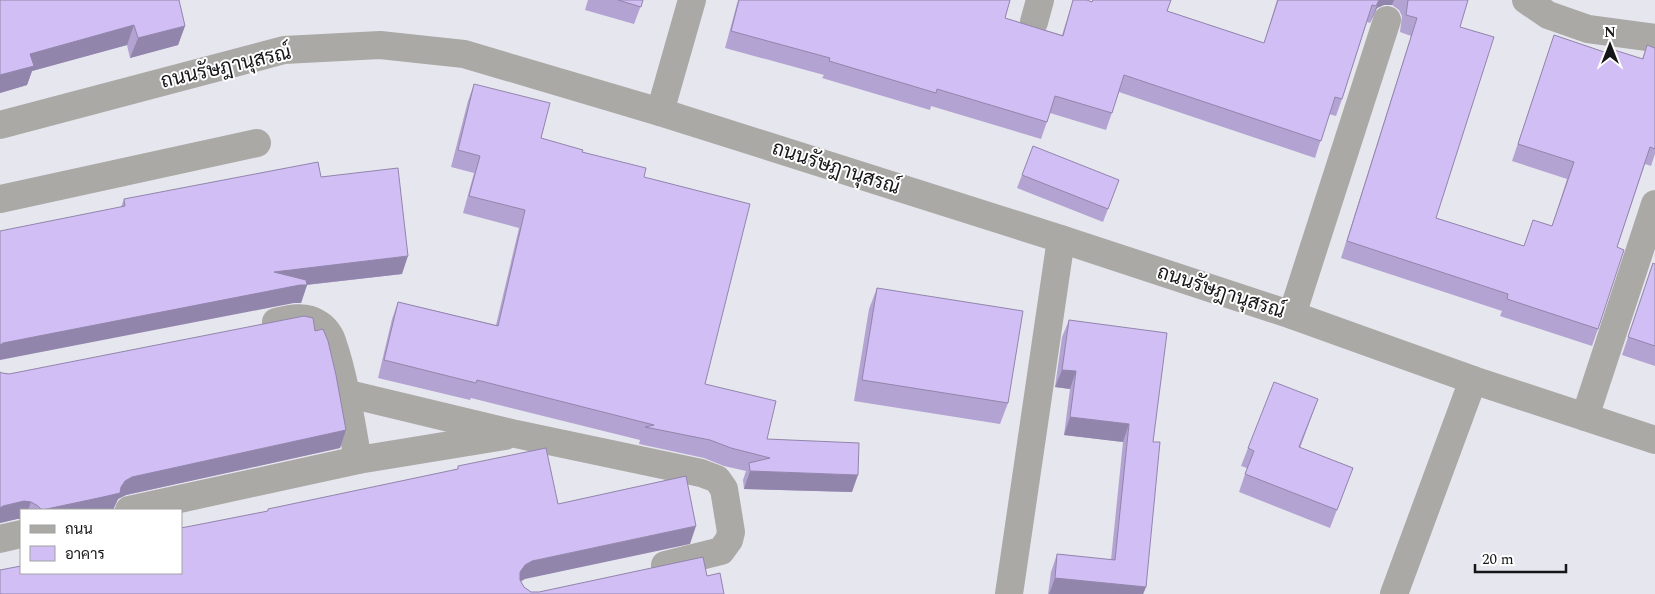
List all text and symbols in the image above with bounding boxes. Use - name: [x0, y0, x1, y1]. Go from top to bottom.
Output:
- north arrow: [1585, 20, 1635, 70]
- text: N: [1604, 22, 1616, 43]
- street label: ถนนรัษฎานุสรณ์: [158, 37, 294, 97]
- street label: ถนนรัษฎานุสรณ์: [768, 133, 904, 203]
- street label: ถนนรัษฎานุสรณ์: [1153, 257, 1289, 327]
- legend: [20, 509, 182, 574]
- text: ถนน: [65, 518, 93, 541]
- scale bar: [1475, 542, 1566, 574]
- text: อาคาร: [65, 543, 105, 566]
- text: 20 m: [1482, 548, 1514, 571]

